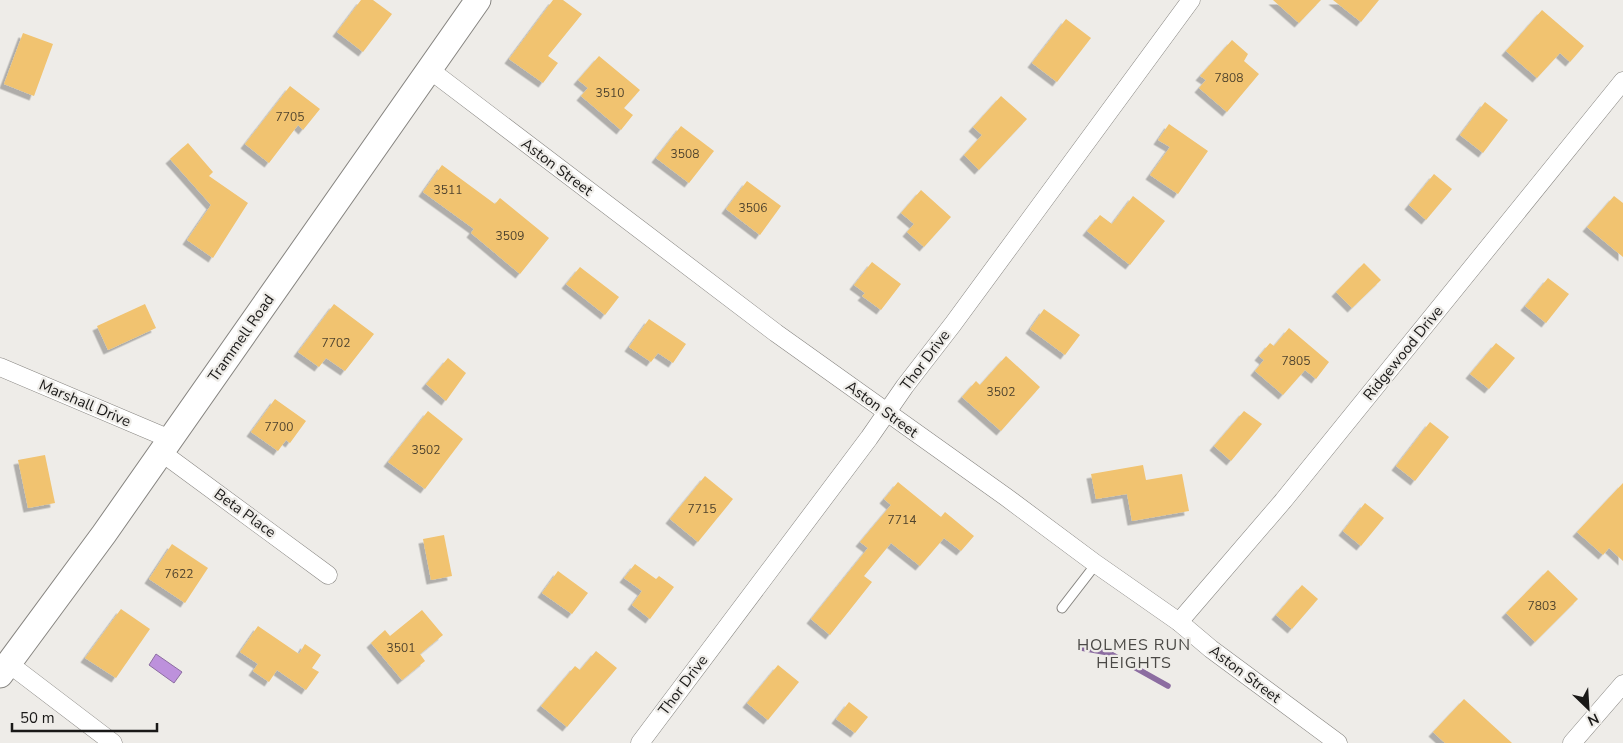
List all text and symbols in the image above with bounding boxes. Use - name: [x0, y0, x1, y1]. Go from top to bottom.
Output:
- house number: 7808: [1215, 70, 1243, 86]
- house number: 3510: [596, 85, 624, 101]
- house number: 7705: [276, 109, 304, 125]
- street label: Aston Street: [517, 133, 597, 201]
- house number: 3508: [671, 146, 699, 162]
- house number: 3511: [434, 182, 462, 198]
- house number: 3506: [739, 200, 767, 216]
- house number: 3509: [496, 228, 524, 244]
- street label: Trammell Road: [203, 290, 279, 386]
- street label: Ridgewood Drive: [1359, 302, 1447, 404]
- street label: Thor Drive: [896, 326, 954, 394]
- house number: 7702: [322, 335, 350, 351]
- house number: 7805: [1282, 353, 1310, 369]
- street label: Marshall Drive: [36, 375, 134, 431]
- street label: Aston Street: [842, 376, 923, 442]
- house number: 3502: [987, 384, 1015, 400]
- house number: 7700: [265, 419, 293, 435]
- house number: 3502: [412, 442, 440, 458]
- street label: Beta Place: [210, 484, 280, 542]
- house number: 7715: [688, 501, 716, 517]
- house number: 7714: [888, 512, 916, 528]
- house number: 7622: [165, 566, 193, 582]
- house number: 7803: [1528, 598, 1556, 614]
- district label: HOLMES RUN HEIGHTS: [1077, 634, 1191, 674]
- house number: 3501: [387, 640, 415, 656]
- street label: Aston Street: [1205, 640, 1285, 708]
- street label: Thor Drive: [654, 651, 712, 719]
- north arrow: [1563, 683, 1613, 733]
- scale bar: [12, 700, 158, 732]
- text: 50 m: [20, 708, 55, 728]
- text: N: [1585, 709, 1602, 730]

